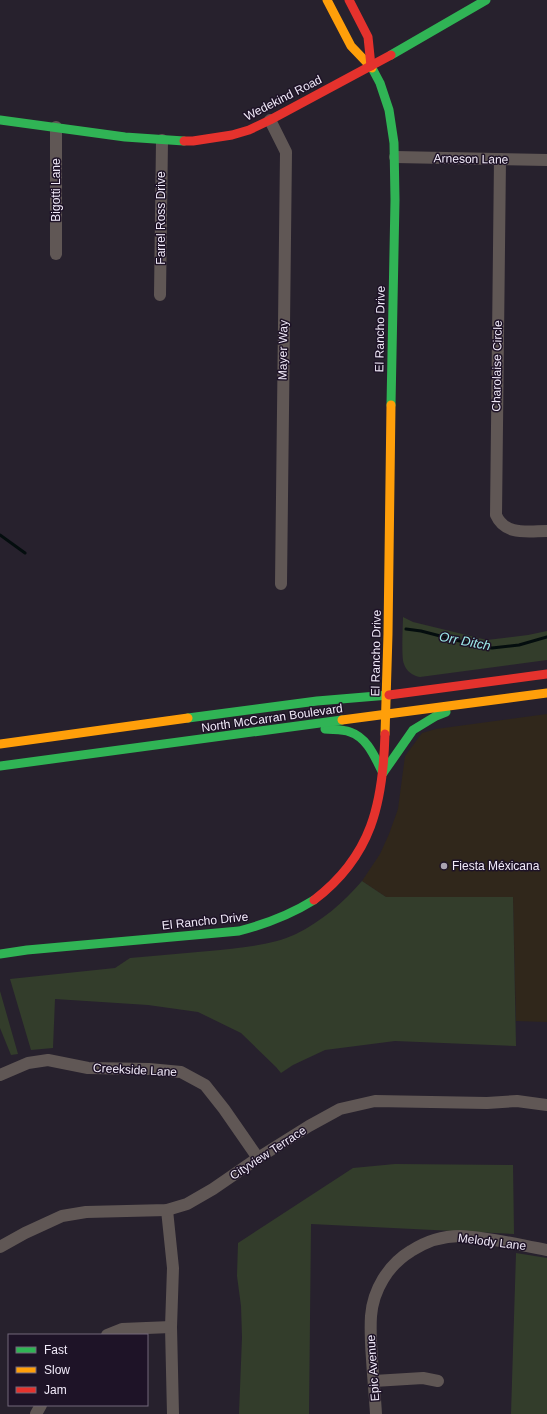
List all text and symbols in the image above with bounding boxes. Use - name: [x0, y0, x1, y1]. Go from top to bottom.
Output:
- street label: Wedekind Road: [242, 72, 324, 124]
- street label: Arneson Lane: [434, 151, 509, 167]
- street label: Bigotti Lane: [49, 158, 63, 222]
- street label: Farrel Ross Drive: [154, 171, 168, 265]
- street label: El Rancho Drive: [372, 285, 388, 372]
- street label: Mayer Way: [275, 320, 291, 380]
- street label: Charolaise Circle: [489, 320, 505, 412]
- street label: El Rancho Drive: [368, 609, 384, 696]
- water label: Orr Ditch: [438, 629, 492, 653]
- street label: North McCarran Boulevard: [200, 701, 344, 735]
- place label: Fiesta Méxicana: [452, 859, 540, 873]
- marker: Fiesta Méxicana: [439, 861, 449, 871]
- street label: El Rancho Drive: [161, 909, 249, 932]
- street label: Creekside Lane: [93, 1061, 178, 1079]
- street label: Cityview Terrace: [227, 1123, 309, 1183]
- street label: Melody Lane: [457, 1231, 527, 1253]
- legend: [8, 1334, 148, 1406]
- street label: Epic Avenue: [364, 1334, 382, 1402]
- text: Fast: [44, 1343, 68, 1357]
- text: Slow: [44, 1363, 70, 1377]
- text: Jam: [44, 1383, 67, 1397]

